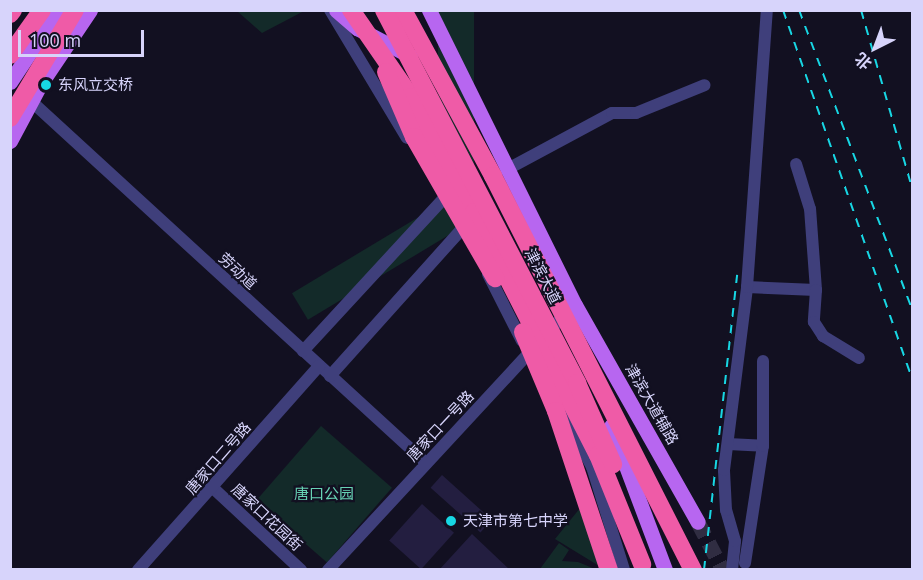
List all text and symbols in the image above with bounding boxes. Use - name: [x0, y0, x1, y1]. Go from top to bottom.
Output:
- scale bar: [21, 18, 147, 56]
- north arrow: [845, 18, 905, 78]
- text: 100 m: [29, 28, 81, 52]
- text: 北: [850, 48, 876, 75]
- place label: 东风立交桥: [58, 76, 133, 94]
- marker: 东风立交桥: [39, 78, 53, 92]
- street label: 津滨大道: [521, 245, 565, 307]
- street label: 劳动道: [215, 249, 261, 293]
- street label: 津滨大道辅路: [622, 361, 682, 447]
- street label: 唐家口一号路: [403, 387, 477, 465]
- street label: 唐家口二号路: [182, 418, 254, 498]
- street label: 唐家口花园街: [228, 480, 306, 554]
- park label: 唐口公园: [294, 485, 354, 503]
- place label: 天津市第七中学: [463, 512, 568, 530]
- marker: 天津市第七中学: [444, 514, 458, 528]

